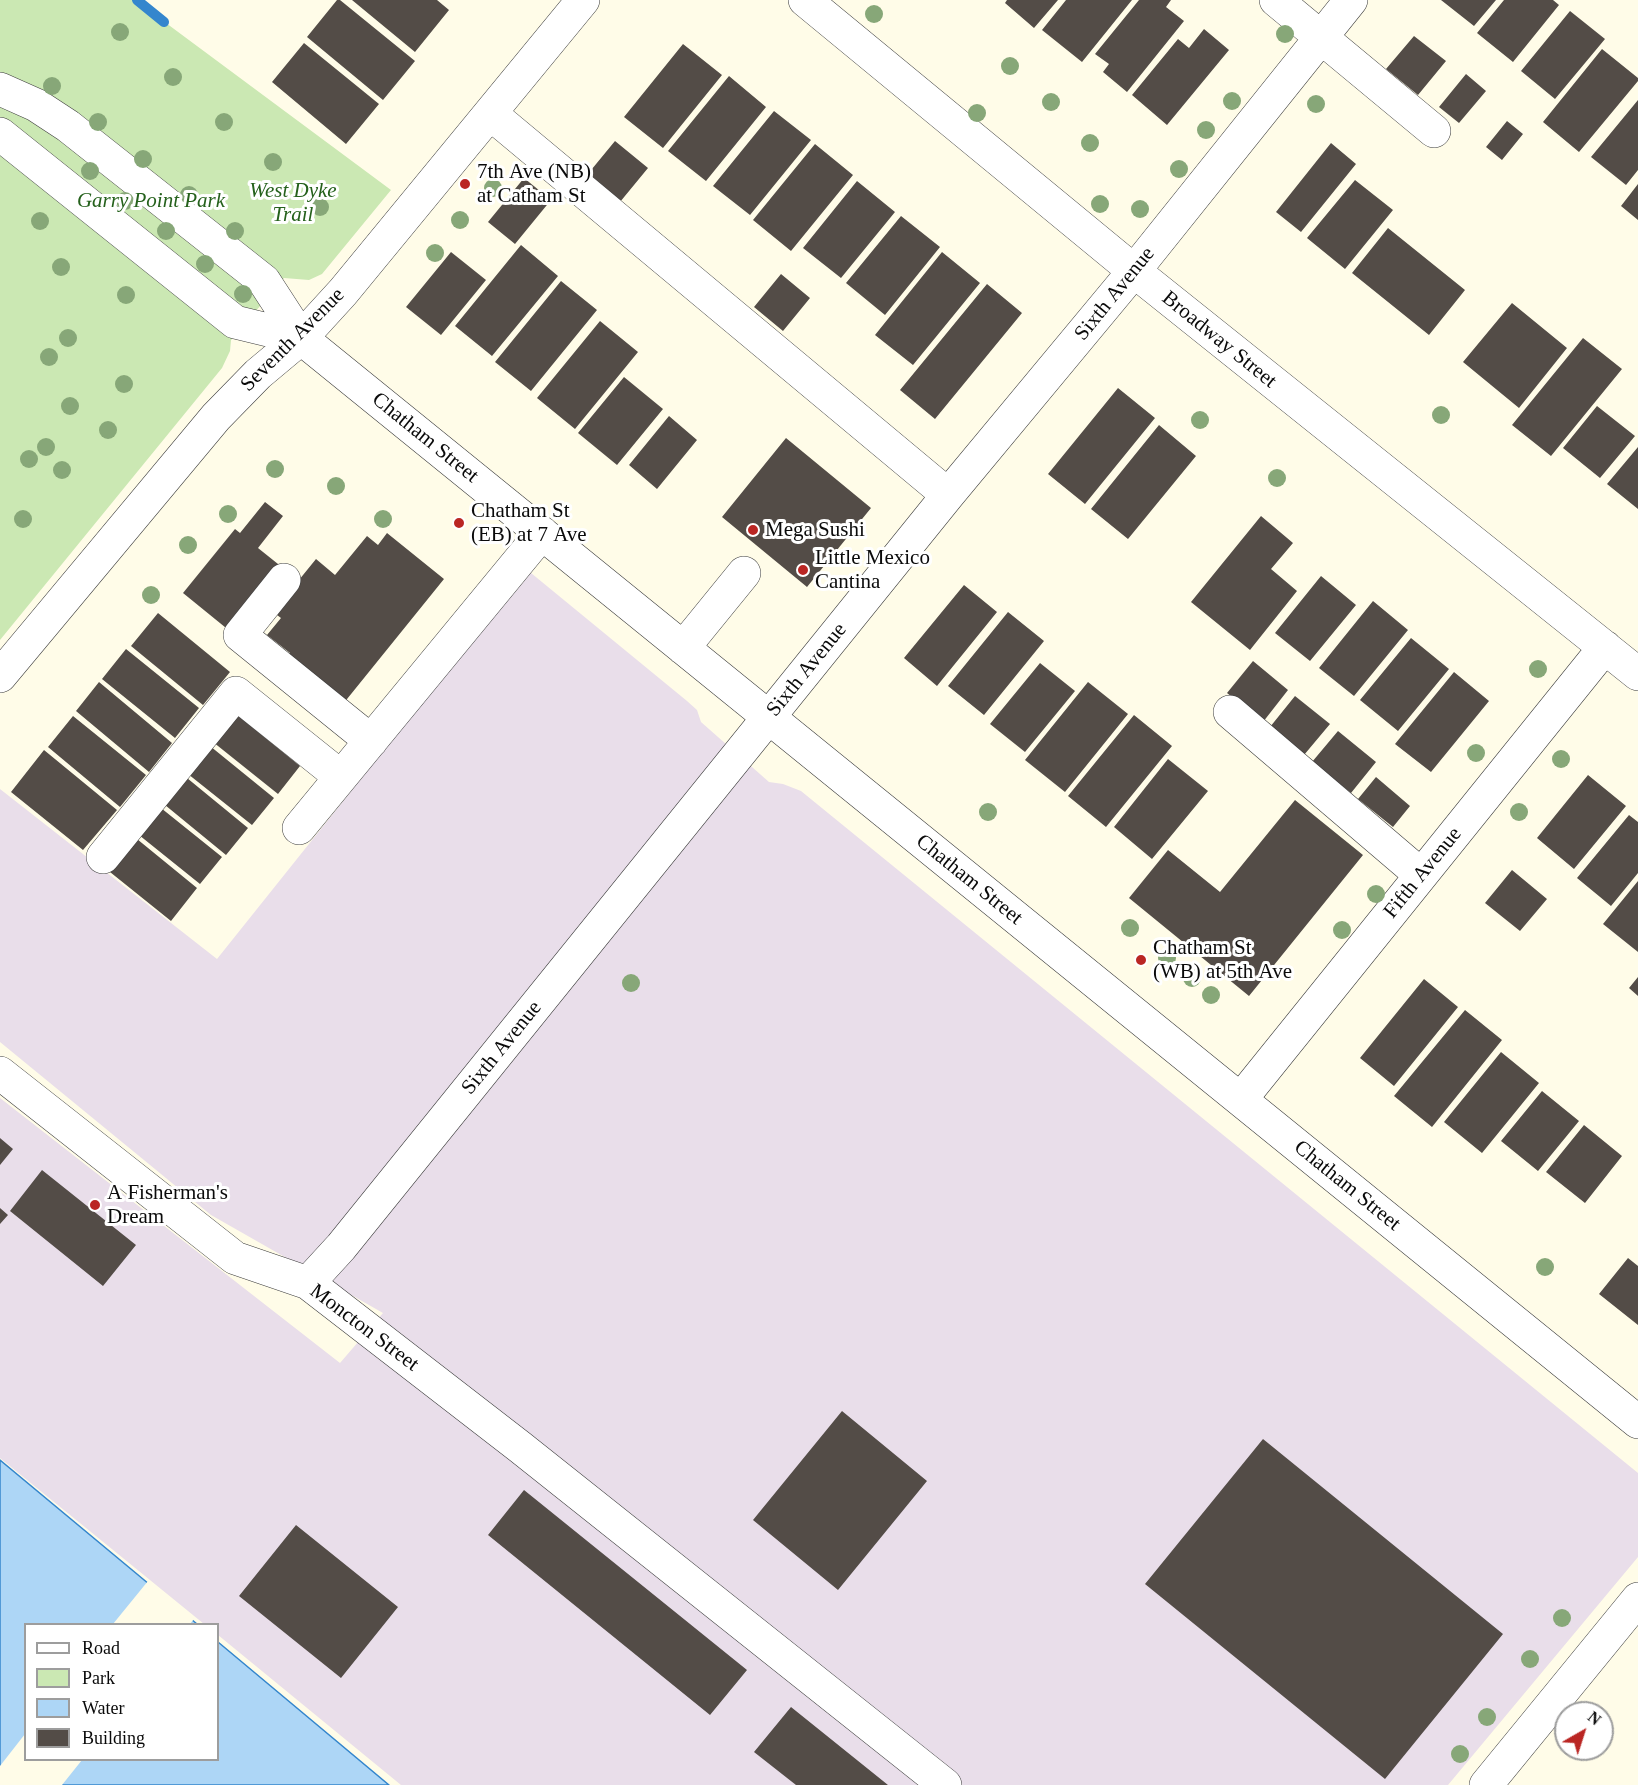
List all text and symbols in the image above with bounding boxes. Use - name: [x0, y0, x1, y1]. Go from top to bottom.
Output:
- place label: 7th Ave (NB) at Catham St: [477, 159, 591, 209]
- marker: 7th Ave (NB) at Catham St: [458, 177, 472, 191]
- park label: West Dyke Trail: [249, 178, 337, 228]
- park label: Garry Point Park: [77, 188, 225, 214]
- street label: Sixth Avenue: [1070, 242, 1160, 346]
- street label: Seventh Avenue: [236, 283, 350, 397]
- street label: Broadway Street: [1156, 286, 1282, 394]
- street label: Chatham Street: [367, 387, 483, 489]
- place label: Chatham St (EB) at 7 Ave: [471, 498, 587, 548]
- marker: Chatham St (EB) at 7 Ave: [452, 516, 466, 530]
- place label: Mega Sushi: [765, 517, 865, 543]
- marker: Mega Sushi: [746, 523, 760, 537]
- place label: Little Mexico Cantina: [815, 545, 930, 595]
- marker: Little Mexico Cantina: [796, 563, 810, 577]
- street label: Sixth Avenue: [762, 618, 852, 722]
- street label: Fifth Avenue: [1379, 822, 1467, 924]
- street label: Chatham Street: [911, 829, 1027, 931]
- place label: Chatham St (WB) at 5th Ave: [1153, 935, 1292, 985]
- marker: Chatham St (WB) at 5th Ave: [1134, 953, 1148, 967]
- street label: Sixth Avenue: [457, 996, 547, 1100]
- street label: Chatham Street: [1289, 1135, 1405, 1237]
- place label: A Fisherman's Dream: [107, 1180, 228, 1230]
- marker: A Fisherman's Dream: [88, 1198, 102, 1212]
- street label: Moncton Street: [304, 1279, 424, 1377]
- legend: [24, 1623, 219, 1761]
- text: Road: [82, 1638, 120, 1658]
- text: Park: [82, 1668, 115, 1688]
- text: Water: [82, 1698, 125, 1718]
- north arrow: [1554, 1701, 1614, 1761]
- text: N: [1585, 1708, 1604, 1728]
- text: Building: [82, 1728, 145, 1748]

